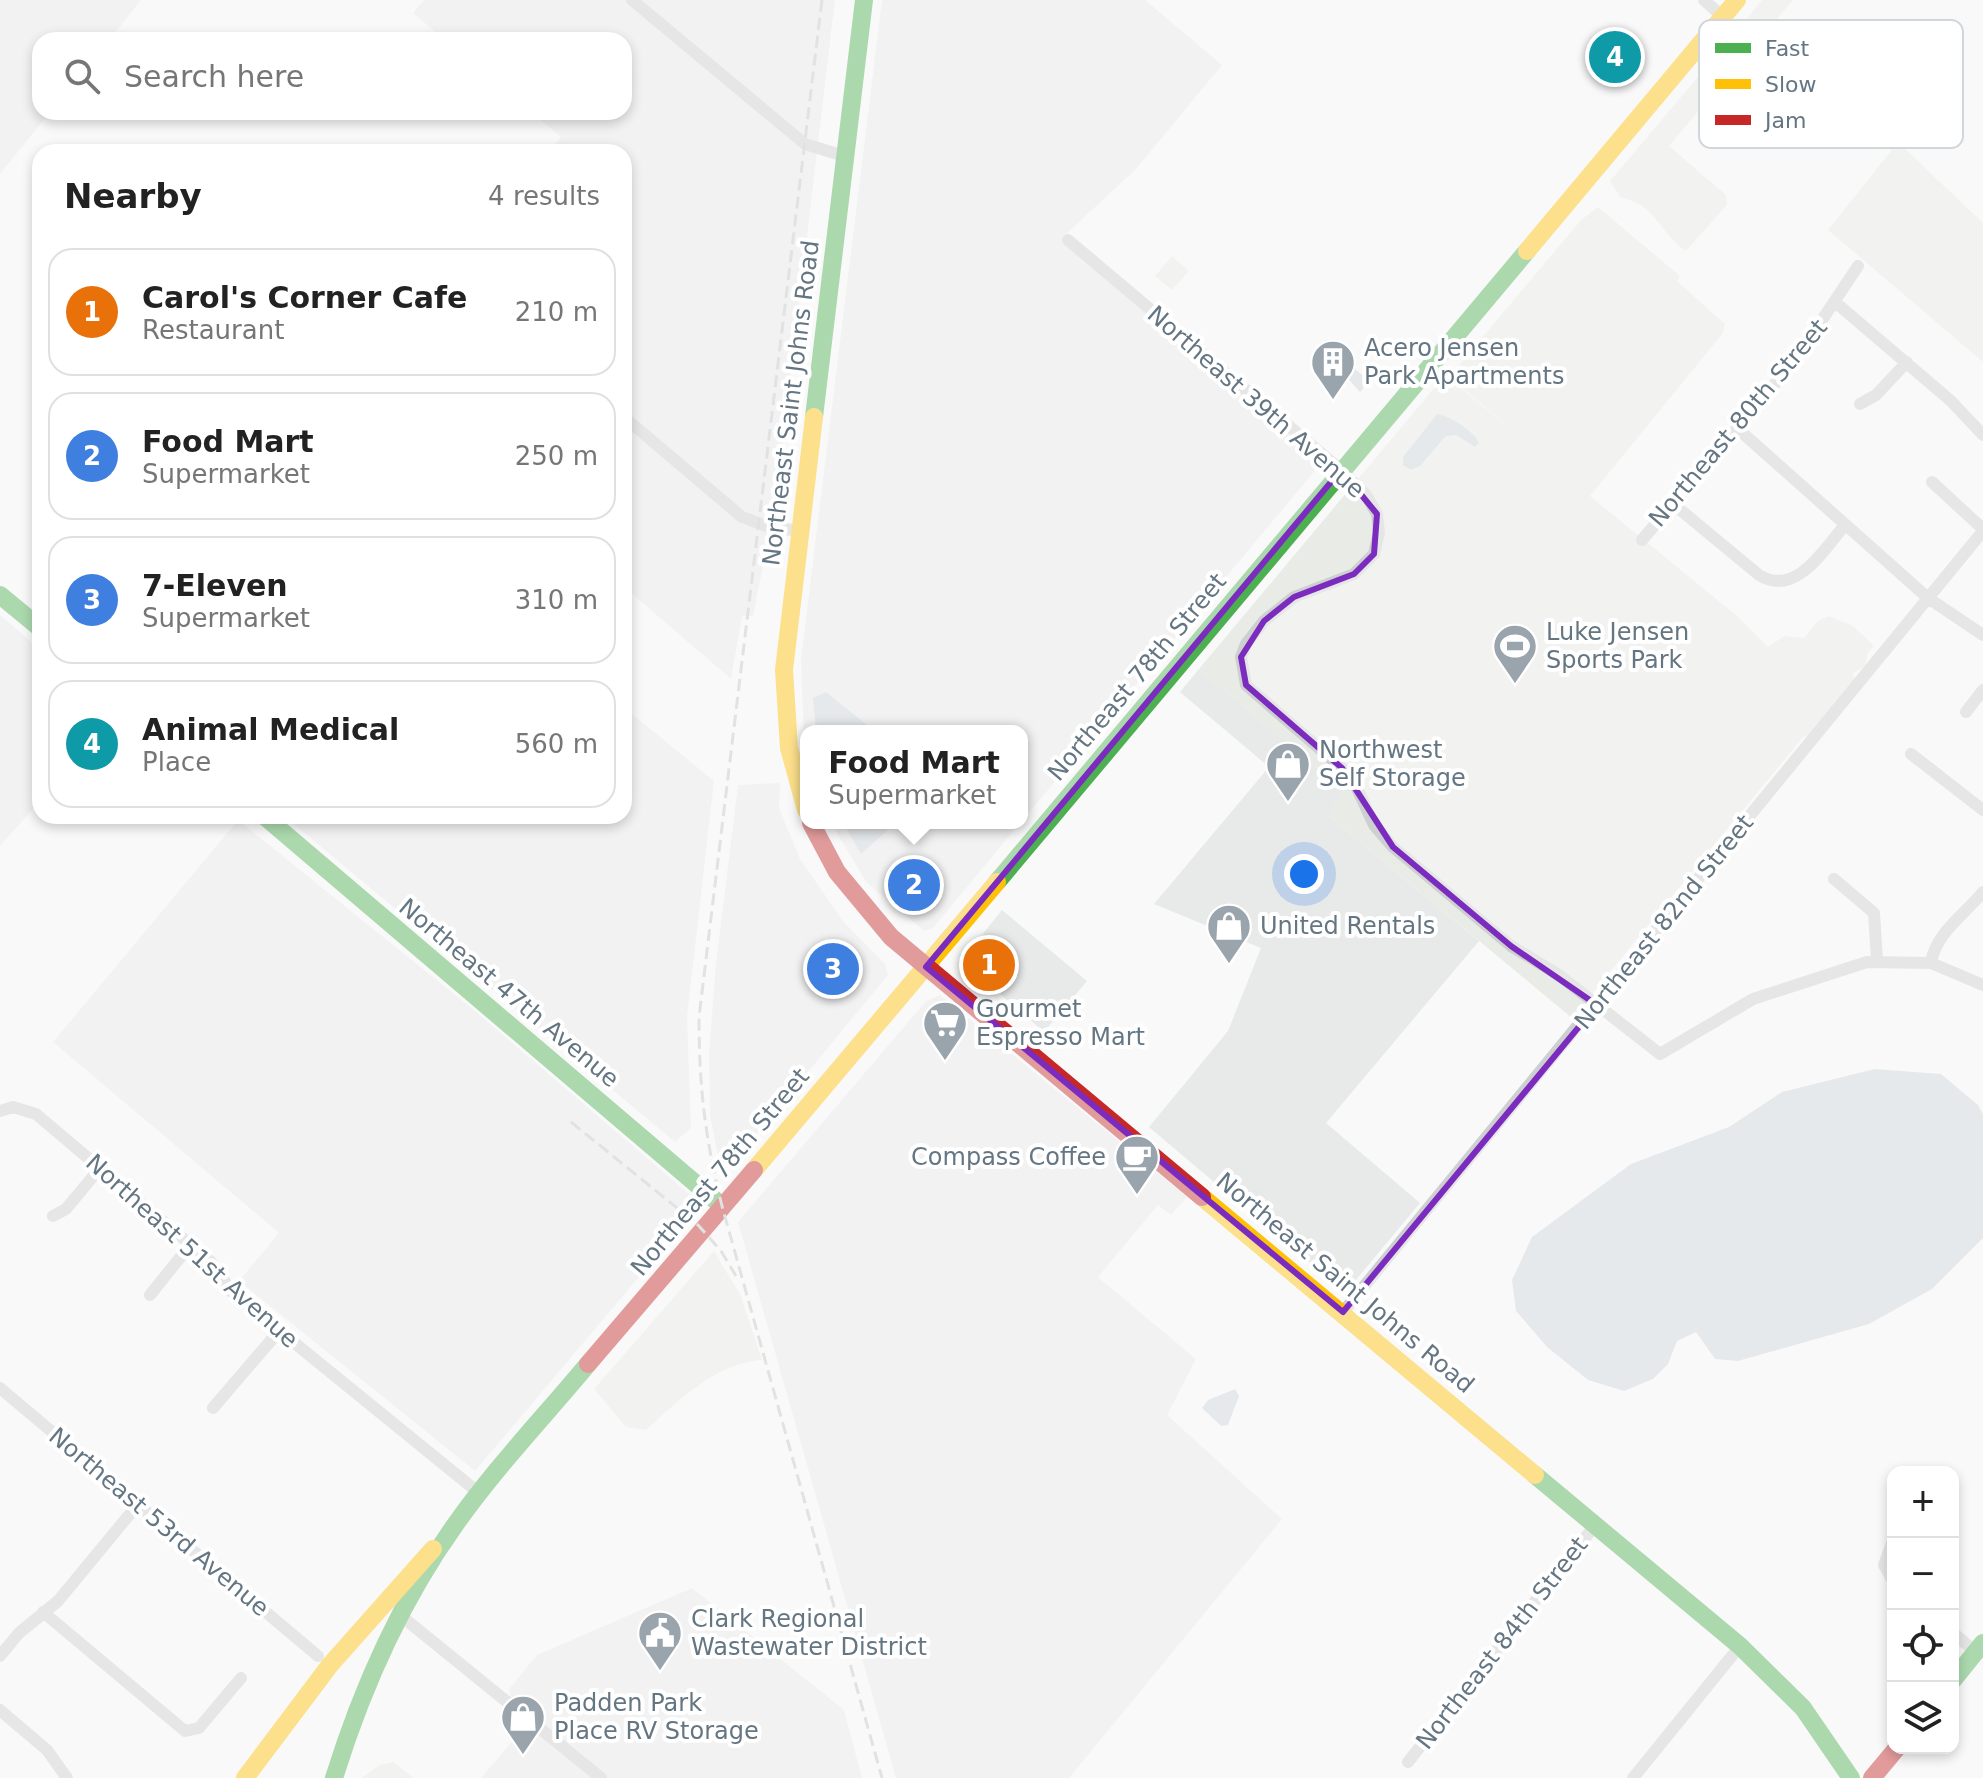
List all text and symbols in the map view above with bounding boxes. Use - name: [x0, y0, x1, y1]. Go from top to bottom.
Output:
- legend: [1699, 20, 1963, 148]
- pin: 4: [1589, 27, 1641, 87]
- search box: [32, 32, 632, 120]
- text: Fast: [1765, 36, 1810, 61]
- icon: search: [60, 54, 104, 98]
- text: Search here: [124, 59, 304, 94]
- text: Slow: [1765, 72, 1817, 97]
- text: Jam: [1763, 108, 1806, 133]
- text: Nearby: [64, 176, 202, 216]
- text: 4 results: [488, 181, 600, 211]
- street label: Northeast Saint Johns Road: [757, 239, 825, 567]
- text: Carol's Corner Cafe: [142, 280, 467, 315]
- text: 1: [83, 297, 101, 327]
- text: 210 m: [515, 297, 598, 327]
- street label: Northeast 39th Avenue: [1142, 300, 1370, 504]
- street label: Northeast 80th Street: [1643, 314, 1833, 532]
- text: Restaurant: [142, 315, 284, 345]
- place label: Acero Jensen Park Apartments: [1364, 334, 1564, 390]
- building icon: Acero Jensen Park Apartments: [1309, 338, 1357, 401]
- text: Food Mart: [142, 424, 314, 459]
- text: 2: [83, 441, 101, 471]
- text: 250 m: [515, 441, 598, 471]
- text: Supermarket: [142, 459, 310, 489]
- text: 7-Eleven: [142, 568, 288, 603]
- street label: Northeast 78th Street: [1042, 568, 1232, 786]
- text: 3: [83, 585, 101, 615]
- text: 310 m: [515, 585, 598, 615]
- text: Supermarket: [142, 603, 310, 633]
- place label: Luke Jensen Sports Park: [1546, 618, 1689, 674]
- sports icon: Luke Jensen Sports Park: [1491, 622, 1539, 685]
- text: Animal Medical: [142, 712, 399, 747]
- popup: [800, 725, 1028, 829]
- text: 4: [83, 729, 101, 759]
- text: 560 m: [515, 729, 598, 759]
- place label: Northwest Self Storage: [1319, 736, 1466, 792]
- shop icon: Northwest Self Storage: [1264, 740, 1312, 803]
- text: Food Mart: [828, 745, 1000, 780]
- text: Place: [142, 747, 211, 777]
- text: Supermarket: [828, 780, 996, 810]
- street label: Northeast 82nd Street: [1569, 809, 1759, 1035]
- your location: [1284, 854, 1324, 894]
- pin: 2: [888, 855, 940, 915]
- street label: Northeast 47th Avenue: [393, 893, 625, 1093]
- shop icon: United Rentals: [1205, 902, 1253, 965]
- place label: United Rentals: [1260, 912, 1435, 940]
- pin: 1: [963, 935, 1015, 995]
- pin: 3: [807, 939, 859, 999]
- place label: Gourmet Espresso Mart: [976, 995, 1145, 1051]
- supermarket icon: Gourmet Espresso Mart: [921, 999, 969, 1062]
- street label: Northeast 78th Street: [625, 1063, 815, 1281]
- cafe icon: Compass Coffee: [1113, 1133, 1161, 1196]
- place label: Compass Coffee: [911, 1143, 1106, 1171]
- street label: Northeast 51st Avenue: [80, 1148, 304, 1354]
- street label: Northeast Saint Johns Road: [1211, 1167, 1479, 1399]
- street label: Northeast 53rd Avenue: [43, 1422, 275, 1622]
- map controls: [1887, 1466, 1959, 1754]
- button: +: [1887, 1466, 1959, 1538]
- street label: Northeast 84th Street: [1410, 1531, 1594, 1755]
- button: −: [1887, 1538, 1959, 1610]
- place label: Clark Regional Wastewater District: [691, 1605, 927, 1661]
- public building icon: Clark Regional Wastewater District: [636, 1609, 684, 1672]
- button: locate: [1887, 1610, 1959, 1682]
- button: layers: [1887, 1682, 1959, 1754]
- place label: Padden Park Place RV Storage: [554, 1689, 759, 1745]
- shop icon: Padden Park Place RV Storage: [499, 1693, 547, 1756]

